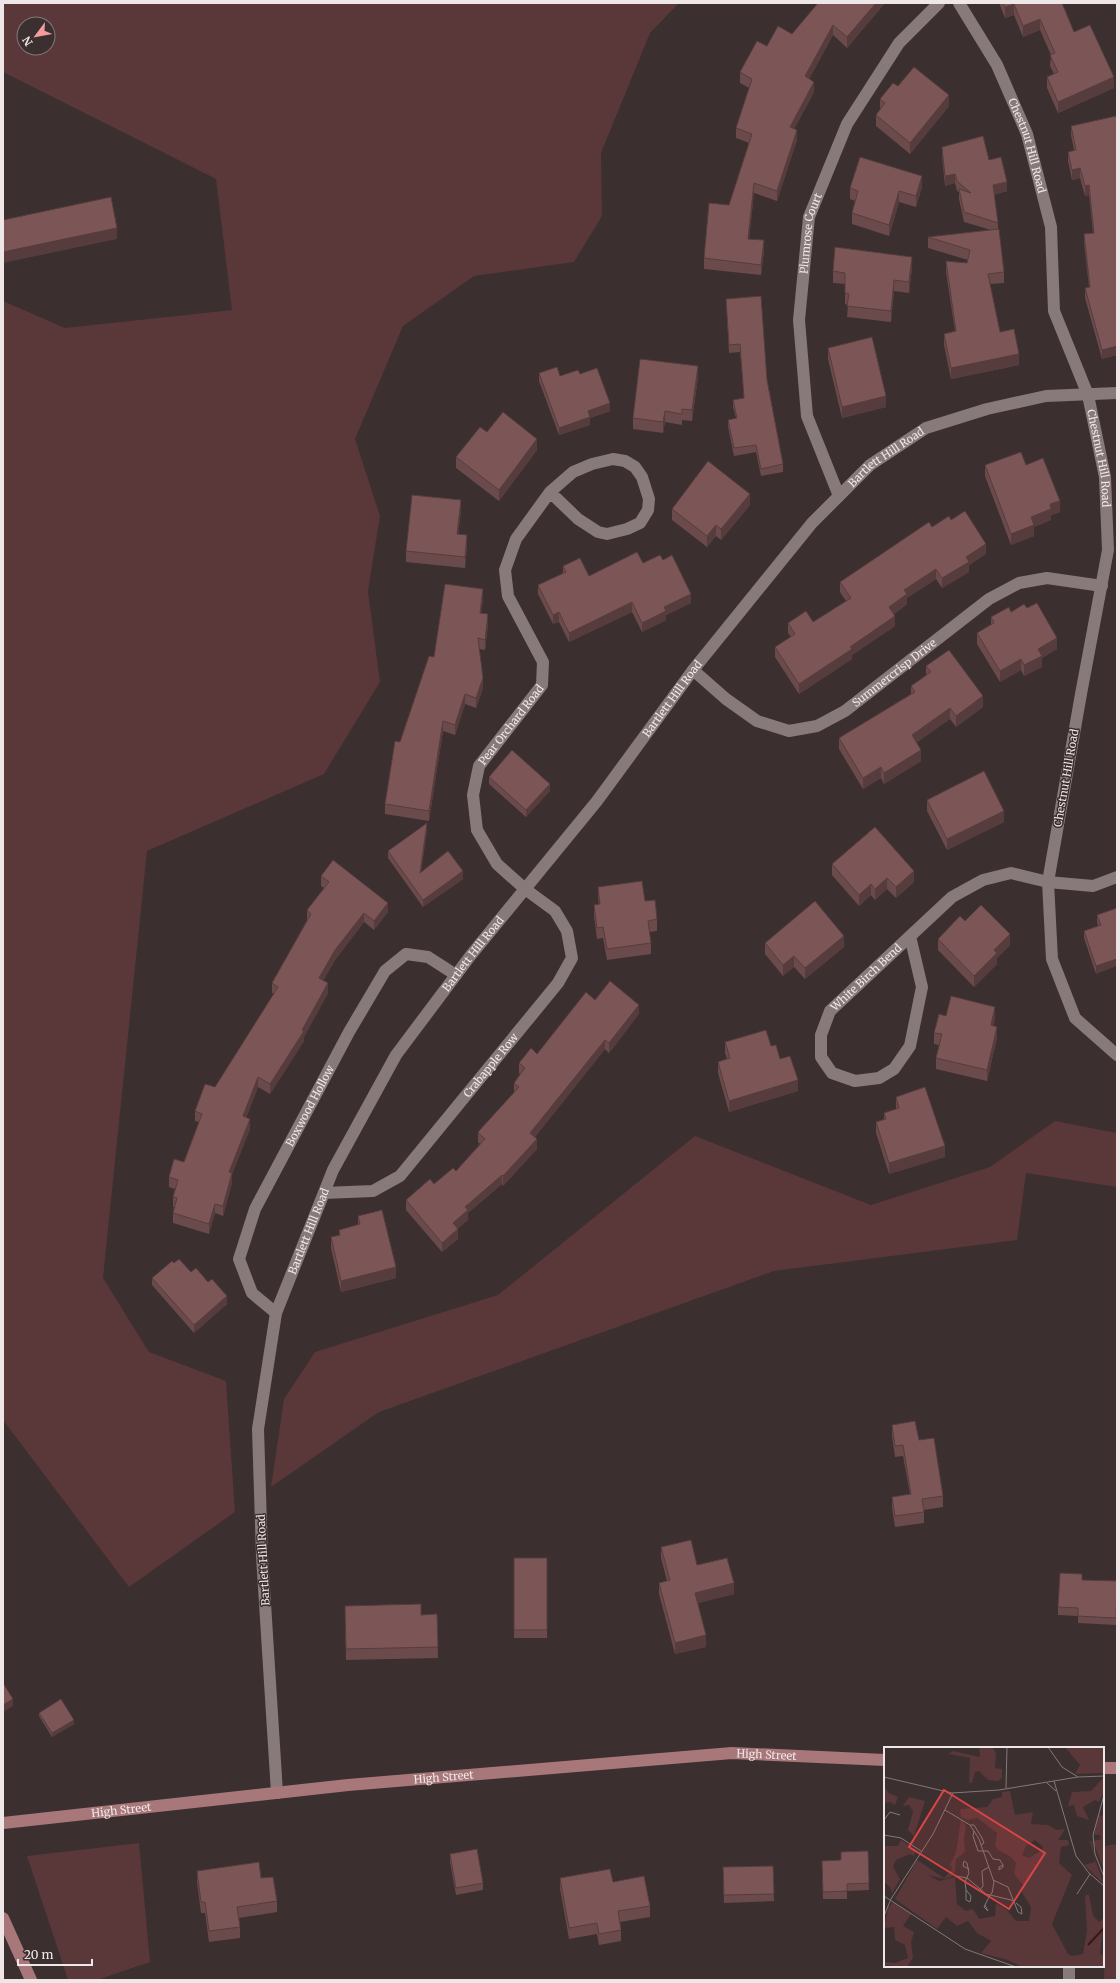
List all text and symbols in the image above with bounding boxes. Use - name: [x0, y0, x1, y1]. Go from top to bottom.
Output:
- north arrow: [16, 16, 56, 56]
- text: N: [19, 34, 36, 49]
- street label: Chestnut Hill Road: [1005, 96, 1049, 195]
- street label: Plumrose Court: [797, 190, 825, 275]
- street label: Chestnut Hill Road: [1084, 408, 1113, 508]
- street label: Bartlett Hill Road: [845, 424, 927, 490]
- street label: Summercrisp Drive: [849, 635, 939, 710]
- street label: Bartlett Hill Road: [639, 657, 705, 740]
- street label: Pear Orchard Road: [475, 682, 547, 768]
- street label: Chestnut Hill Road: [1050, 728, 1082, 828]
- street label: Bartlett Hill Road: [439, 913, 507, 994]
- street label: White Birch Bend: [827, 940, 905, 1015]
- street label: Crabapple Row: [460, 1030, 521, 1100]
- street label: Boxwood Hollow: [283, 1062, 337, 1149]
- street label: Bartlett Hill Road: [285, 1186, 332, 1276]
- street label: Bartlett Hill Road: [254, 1513, 272, 1606]
- street label: High Street: [736, 1746, 798, 1763]
- inset map: [884, 1747, 1104, 1967]
- street label: High Street: [413, 1768, 475, 1787]
- street label: High Street: [91, 1800, 153, 1820]
- scale bar: [18, 1941, 92, 1967]
- text: 20 m: [24, 1947, 53, 1962]

